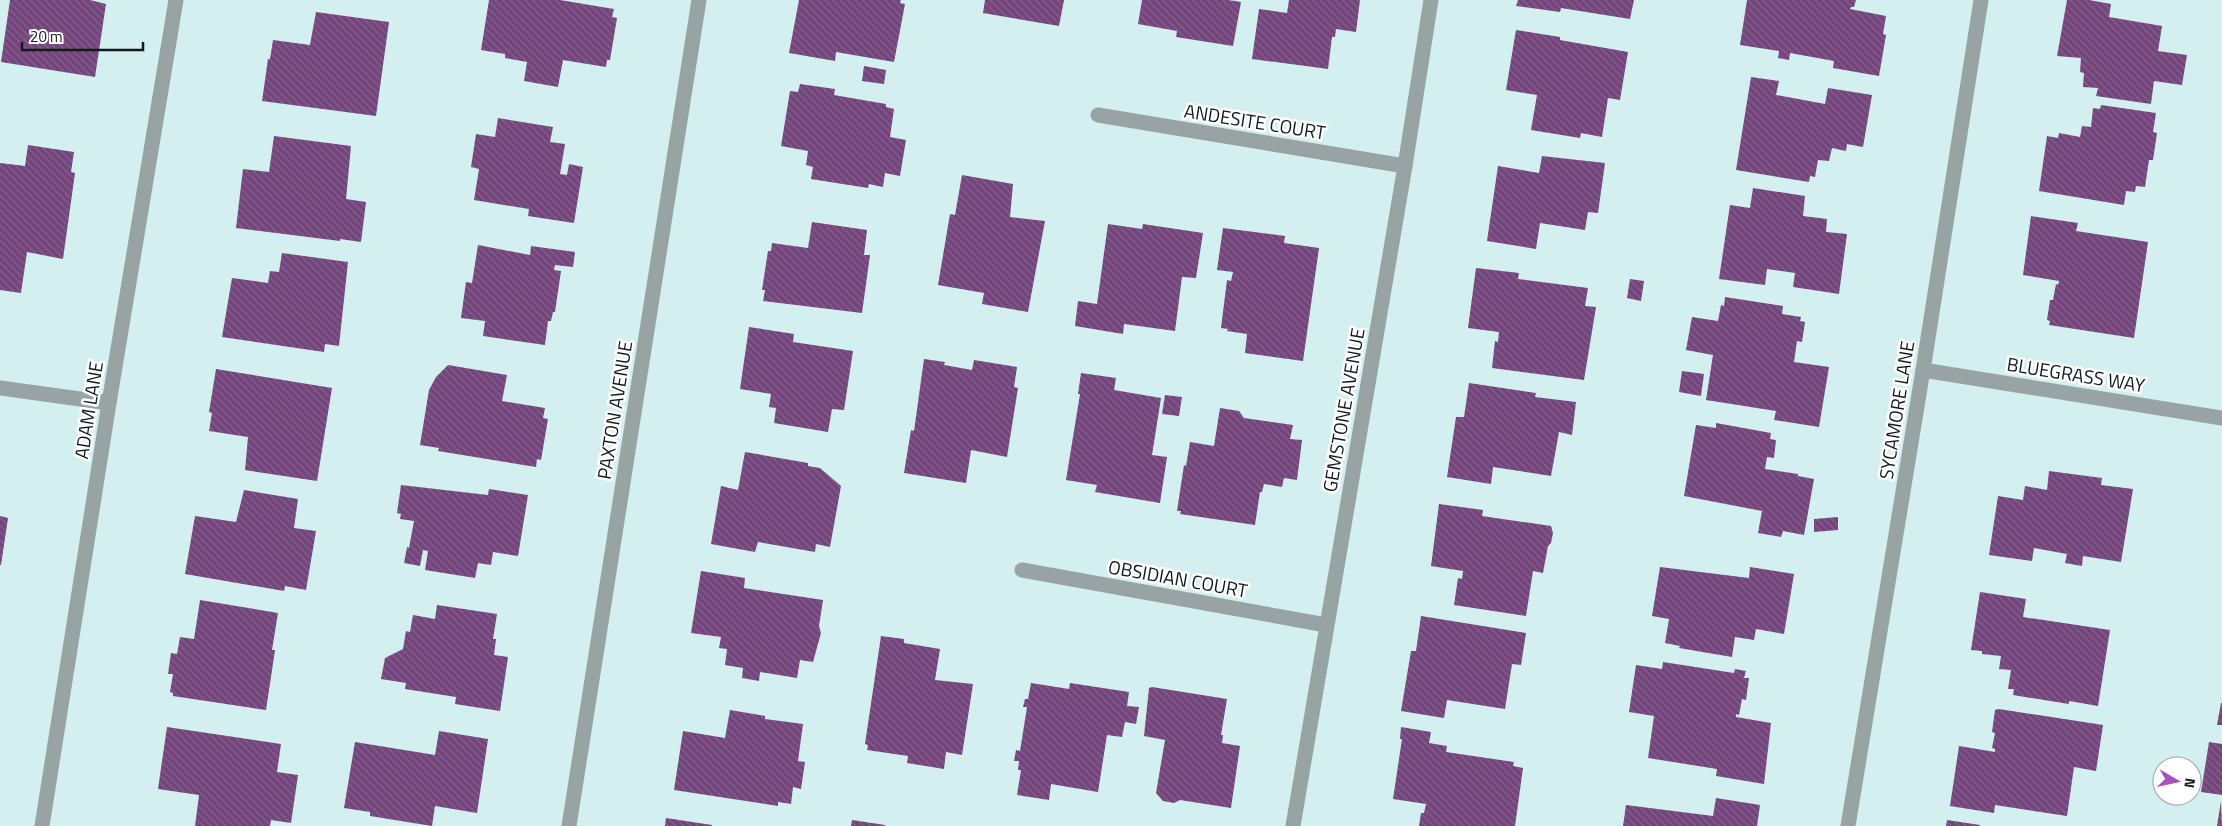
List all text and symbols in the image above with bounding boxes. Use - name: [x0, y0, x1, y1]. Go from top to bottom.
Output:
- scale bar: [22, 20, 144, 52]
- text: 20 m: [30, 25, 63, 48]
- street label: ANDESITE COURT: [1182, 95, 1328, 147]
- street label: GEMSTONE AVENUE: [1314, 326, 1372, 494]
- street label: PAXTON AVENUE: [589, 339, 639, 481]
- street label: SYCAMORE LANE: [1871, 339, 1921, 481]
- street label: BLUEGRASS WAY: [2005, 349, 2148, 399]
- street label: ADAM LANE: [66, 359, 110, 461]
- street label: OBSIDIAN COURT: [1106, 551, 1250, 605]
- north arrow: [2152, 756, 2202, 806]
- text: N: [2179, 777, 2201, 790]

